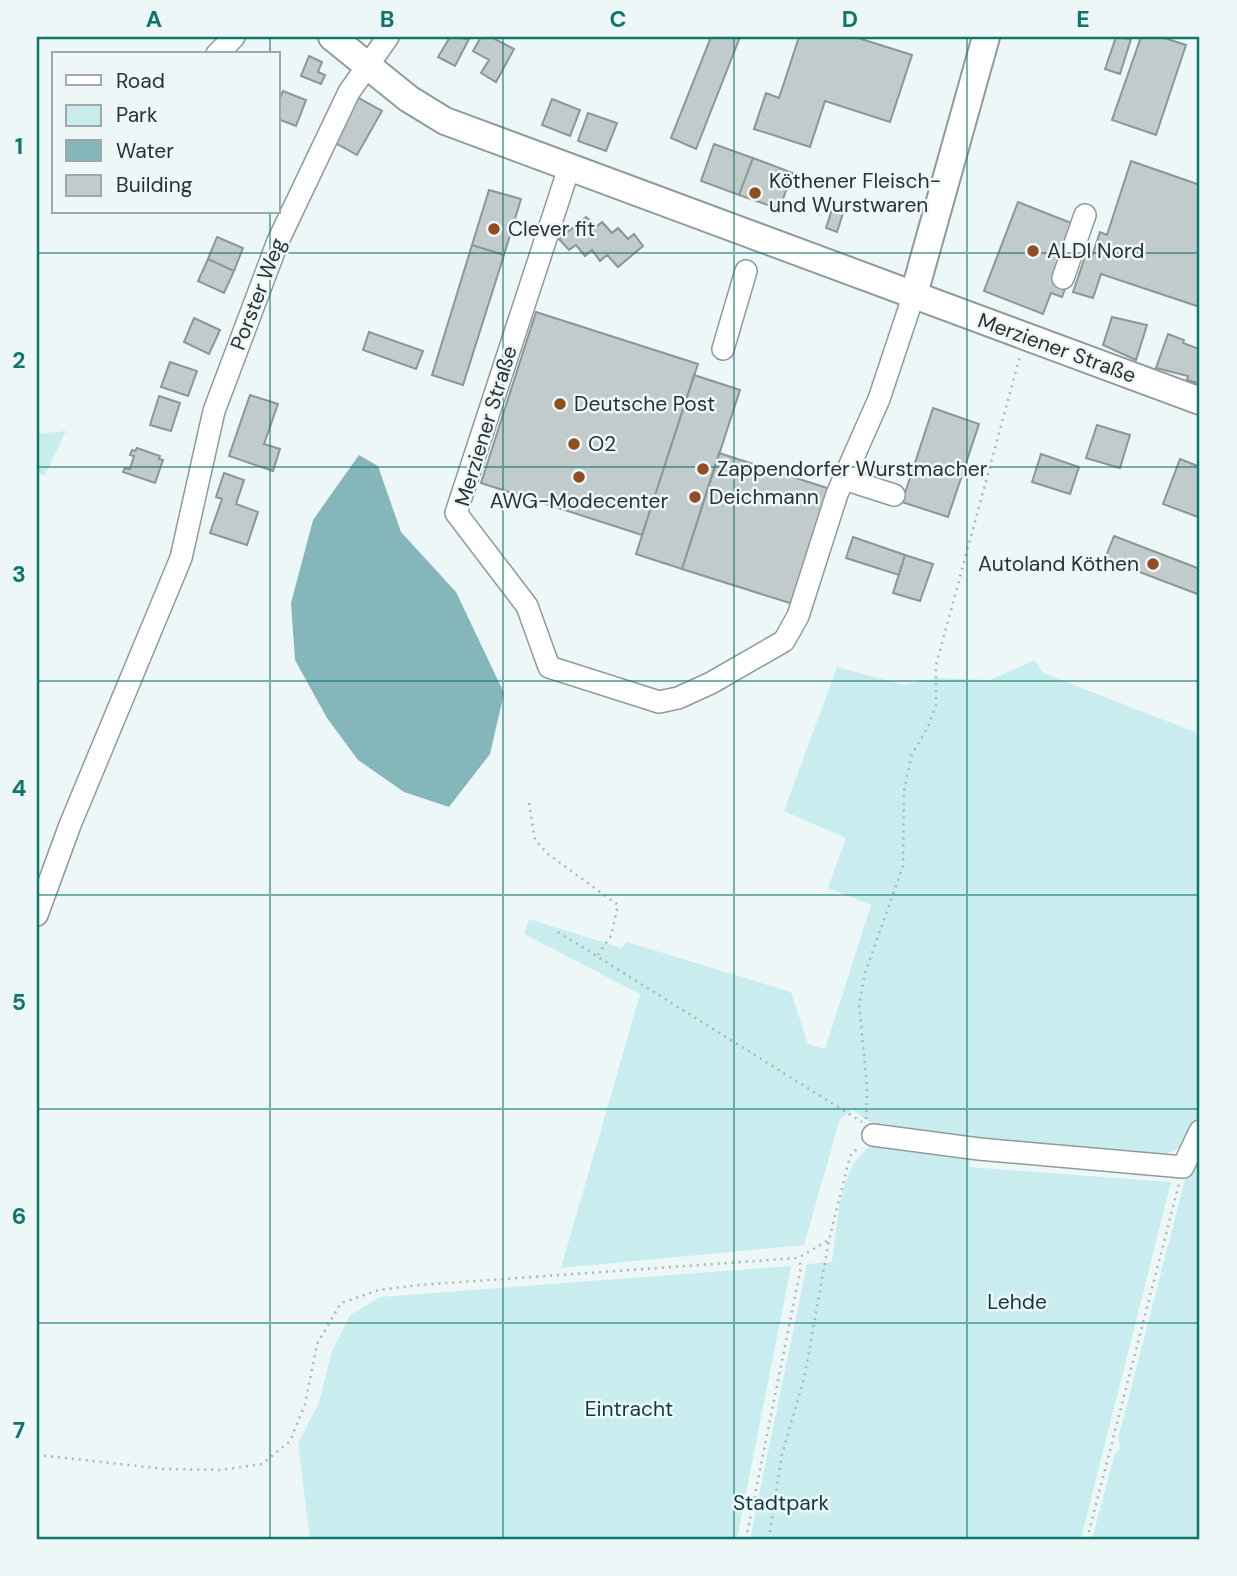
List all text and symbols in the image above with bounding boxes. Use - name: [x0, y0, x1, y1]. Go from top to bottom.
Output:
- text: A: [146, 4, 162, 34]
- text: B: [380, 4, 394, 34]
- text: C: [610, 4, 626, 34]
- text: D: [842, 4, 858, 34]
- text: E: [1076, 4, 1090, 34]
- legend: [52, 52, 280, 214]
- text: Road: [116, 67, 165, 95]
- text: Park: [116, 101, 158, 129]
- text: 1: [15, 131, 23, 161]
- text: Water: [116, 137, 174, 165]
- place label: Köthener Fleisch- und Wurstwaren: [769, 167, 941, 219]
- text: Building: [116, 171, 193, 199]
- marker: Köthener Fleisch- und Wurstwaren: [747, 185, 763, 201]
- place label: Clever fit: [508, 215, 595, 243]
- marker: Clever fit: [486, 221, 502, 237]
- street label: Porster Weg: [224, 234, 292, 354]
- place label: ALDI Nord: [1047, 237, 1144, 265]
- marker: ALDI Nord: [1025, 243, 1041, 259]
- street label: Merziener Straße: [974, 306, 1140, 390]
- street label: Merziener Straße: [448, 342, 524, 510]
- text: 2: [12, 345, 26, 375]
- place label: Deutsche Post: [574, 390, 715, 418]
- marker: Deutsche Post: [552, 396, 568, 412]
- place label: O2: [588, 430, 616, 458]
- marker: O2: [566, 436, 582, 452]
- place label: Zappendorfer Wurstmacher: [717, 455, 988, 483]
- marker: Zappendorfer Wurstmacher: [695, 461, 711, 477]
- marker: AWG-Modecenter: [571, 469, 587, 485]
- place label: Deichmann: [709, 483, 819, 511]
- place label: AWG-Modecenter: [490, 487, 668, 515]
- marker: Deichmann: [687, 489, 703, 505]
- place label: Autoland Köthen: [978, 550, 1139, 578]
- marker: Autoland Köthen: [1145, 556, 1161, 572]
- text: 3: [12, 559, 26, 589]
- text: 4: [12, 773, 27, 803]
- text: 5: [12, 987, 26, 1017]
- text: 6: [12, 1201, 26, 1231]
- park label: Lehde: [987, 1288, 1047, 1316]
- park label: Eintracht: [585, 1395, 673, 1423]
- text: 7: [13, 1415, 25, 1445]
- park label: Stadtpark: [733, 1489, 829, 1517]

